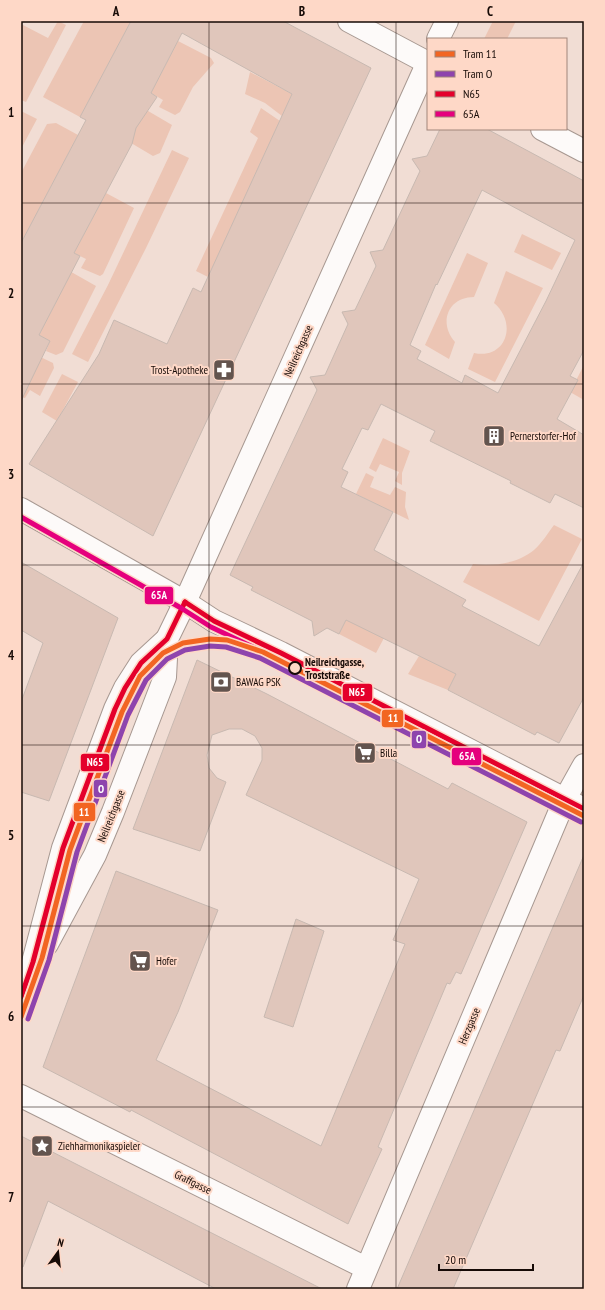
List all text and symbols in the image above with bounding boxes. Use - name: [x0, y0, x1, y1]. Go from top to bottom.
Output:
- text: A: [112, 3, 120, 20]
- text: B: [299, 3, 305, 20]
- text: C: [487, 3, 493, 20]
- legend: [427, 38, 567, 130]
- text: Tram 11: [463, 46, 497, 61]
- text: Tram O: [463, 66, 493, 81]
- text: N65: [463, 86, 480, 101]
- text: 1: [8, 104, 14, 121]
- text: 65A: [463, 106, 480, 121]
- text: 2: [8, 285, 14, 302]
- street label: Neilreichgasse: [280, 323, 316, 379]
- pharmacy icon: Trost-Apotheke: [211, 357, 237, 383]
- place label: Trost-Apotheke: [151, 363, 208, 377]
- building icon: Pernerstorfer-Hof: [481, 423, 507, 449]
- place label: Pernerstorfer-Hof: [510, 429, 577, 443]
- text: 3: [8, 466, 14, 483]
- line badge: 65A: [144, 586, 174, 605]
- text: 65A: [151, 588, 168, 602]
- text: 4: [8, 647, 15, 664]
- place label: Neilreichgasse, Troststraße: [305, 655, 364, 682]
- marker: Neilreichgasse, Troststraße: [288, 661, 302, 675]
- bank icon: BAWAG PSK: [208, 669, 234, 695]
- place label: BAWAG PSK: [236, 675, 282, 689]
- line badge: N65: [342, 683, 373, 702]
- text: N65: [349, 685, 365, 699]
- line badge: 11: [381, 709, 404, 728]
- text: 11: [388, 711, 398, 725]
- line badge: O: [411, 730, 427, 749]
- text: O: [416, 732, 422, 746]
- supermarket icon: Billa: [352, 740, 378, 766]
- place label: Billa: [380, 746, 397, 760]
- line badge: 65A: [451, 747, 482, 766]
- text: 65A: [459, 749, 476, 763]
- line badge: N65: [80, 753, 110, 772]
- text: N65: [87, 755, 103, 769]
- line badge: O: [93, 779, 108, 798]
- text: O: [98, 782, 104, 796]
- street label: Neilreichgasse: [94, 787, 128, 844]
- line badge: 11: [73, 802, 96, 822]
- text: 11: [79, 805, 89, 819]
- text: 5: [8, 827, 14, 844]
- supermarket icon: Hofer: [127, 948, 153, 974]
- place label: Hofer: [156, 954, 177, 968]
- street label: Herzgasse: [455, 1005, 483, 1046]
- text: 6: [8, 1008, 14, 1025]
- place icon: Ziehharmonikaspieler: [29, 1133, 55, 1159]
- place label: Ziehharmonikaspieler: [58, 1139, 140, 1153]
- street label: Graffgasse: [172, 1167, 214, 1197]
- text: 7: [8, 1189, 14, 1206]
- north arrow: [38, 1232, 78, 1272]
- text: N: [56, 1235, 65, 1250]
- scale bar: [439, 1246, 533, 1272]
- text: 20 m: [445, 1252, 466, 1267]

